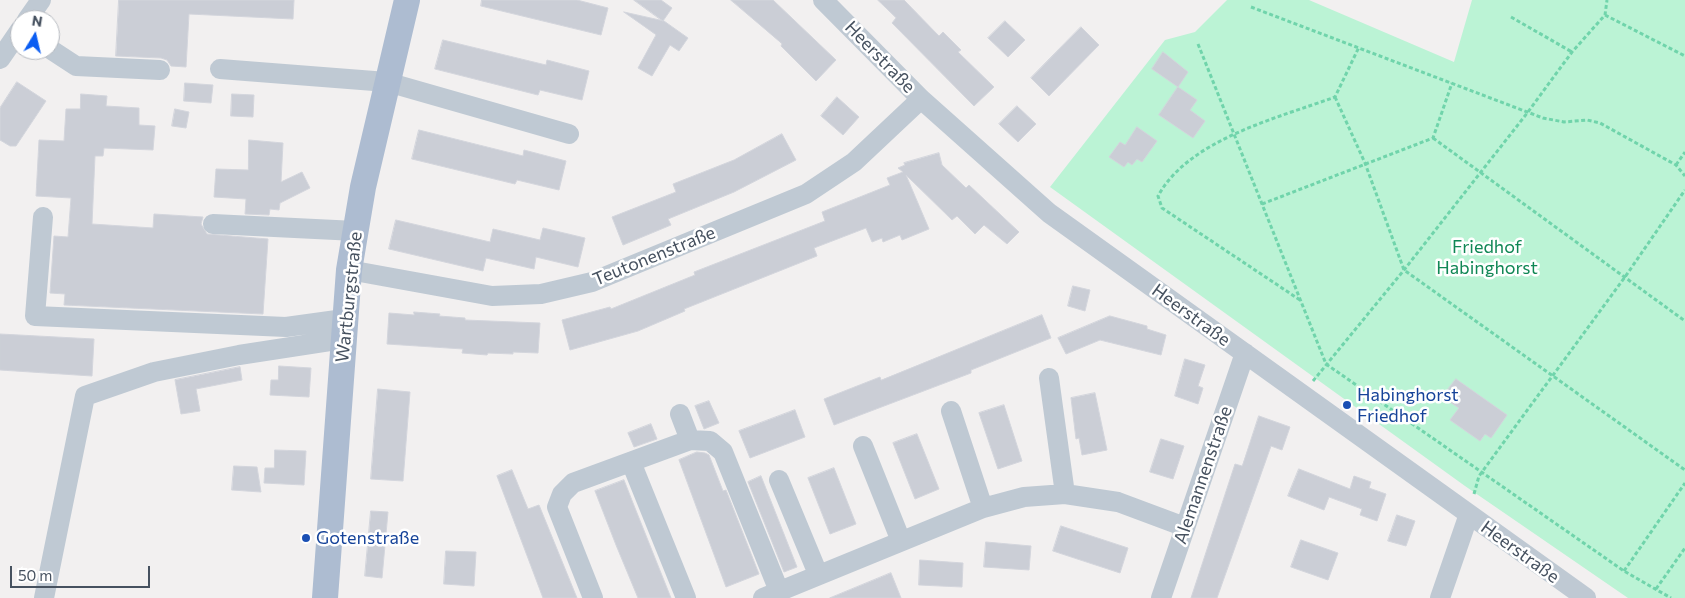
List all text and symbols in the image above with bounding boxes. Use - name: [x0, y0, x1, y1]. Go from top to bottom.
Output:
- north arrow: [10, 10, 60, 60]
- text: N: [31, 11, 44, 30]
- street label: Heerstraße: [840, 17, 920, 97]
- street label: Teutonenstraße: [590, 222, 718, 290]
- street label: Wartburgstraße: [331, 231, 367, 363]
- park label: Friedhof Habinghorst: [1436, 236, 1538, 278]
- street label: Heerstraße: [1148, 279, 1234, 351]
- place label: Habinghorst Friedhof: [1357, 384, 1459, 426]
- marker: Habinghorst Friedhof: [1341, 399, 1353, 411]
- street label: Alemannenstraße: [1169, 403, 1237, 547]
- street label: Heerstraße: [1477, 516, 1563, 588]
- place label: Gotenstraße: [316, 527, 419, 549]
- marker: Gotenstraße: [300, 532, 312, 544]
- scale bar: [12, 556, 152, 588]
- text: 50 m: [18, 566, 52, 584]

